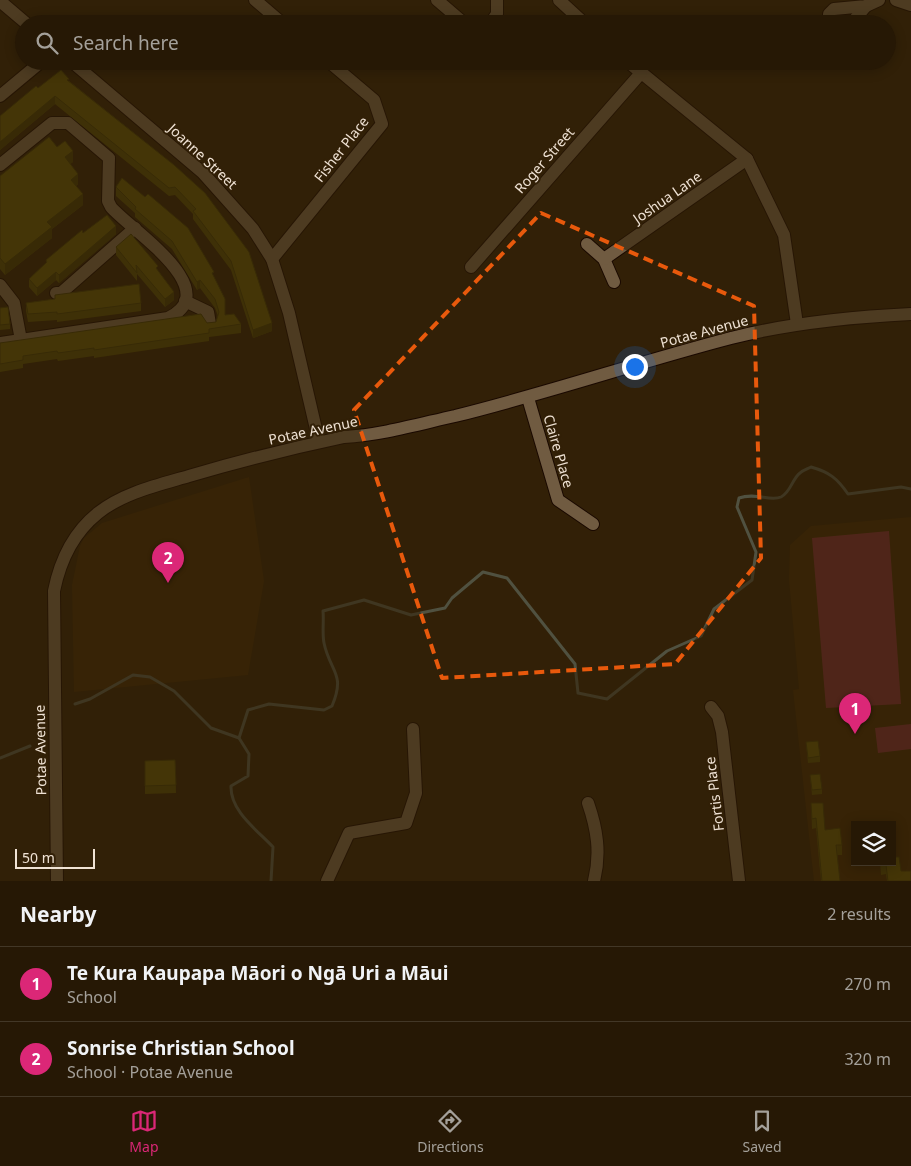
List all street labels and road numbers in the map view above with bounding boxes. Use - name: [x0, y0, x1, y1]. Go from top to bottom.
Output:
- street label: Fisher Place: [309, 112, 373, 186]
- street label: Joanne Street: [163, 118, 242, 193]
- street label: Roger Street: [510, 123, 578, 197]
- street label: Joshua Lane: [627, 166, 705, 229]
- street label: Potae Avenue: [658, 310, 750, 352]
- street label: Potae Avenue: [267, 411, 359, 449]
- street label: Claire Place: [539, 412, 579, 490]
- street label: Potae Avenue: [30, 704, 50, 795]
- street label: Fortis Place: [700, 755, 728, 832]

